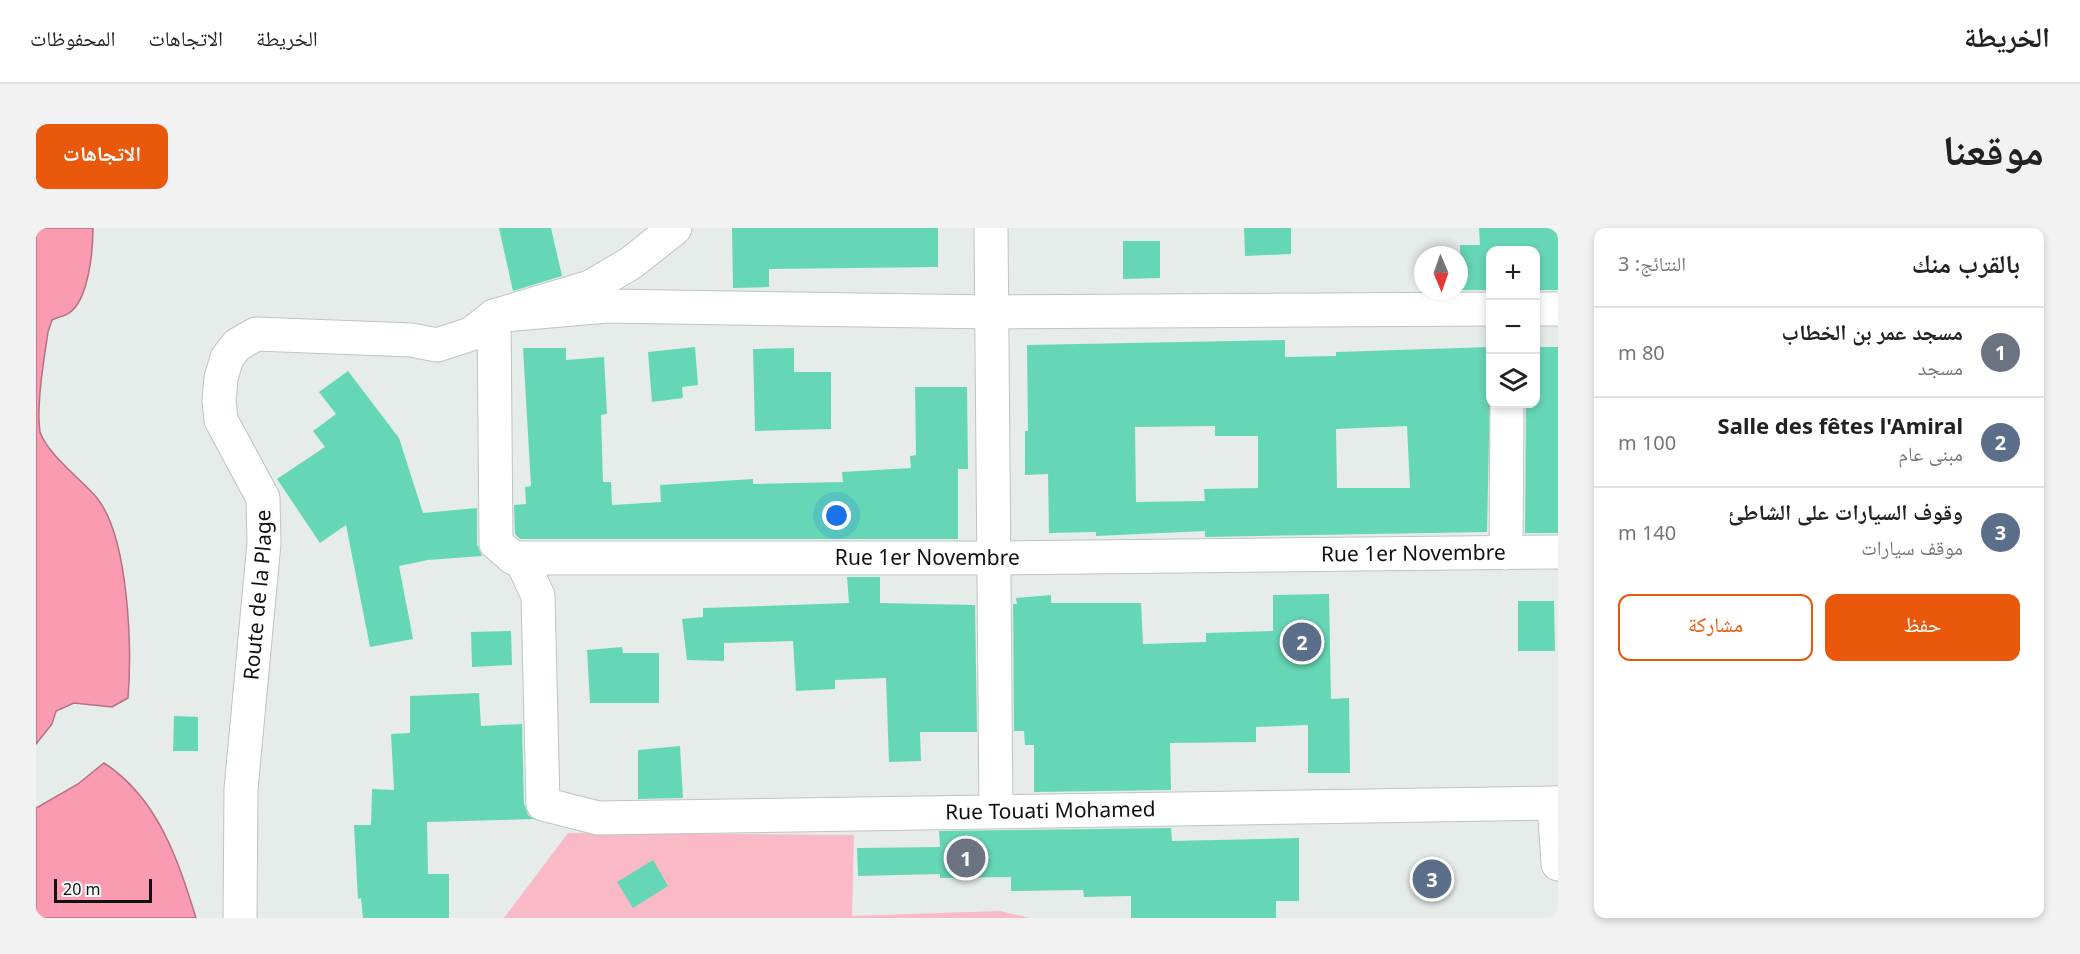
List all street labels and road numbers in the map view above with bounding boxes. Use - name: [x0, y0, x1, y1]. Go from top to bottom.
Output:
- street label: Route de la Plage: [236, 509, 277, 681]
- street label: Rue 1er Novembre: [1321, 538, 1506, 568]
- street label: Rue 1er Novembre: [835, 543, 1020, 571]
- street label: Rue Touati Mohamed: [945, 794, 1156, 826]

